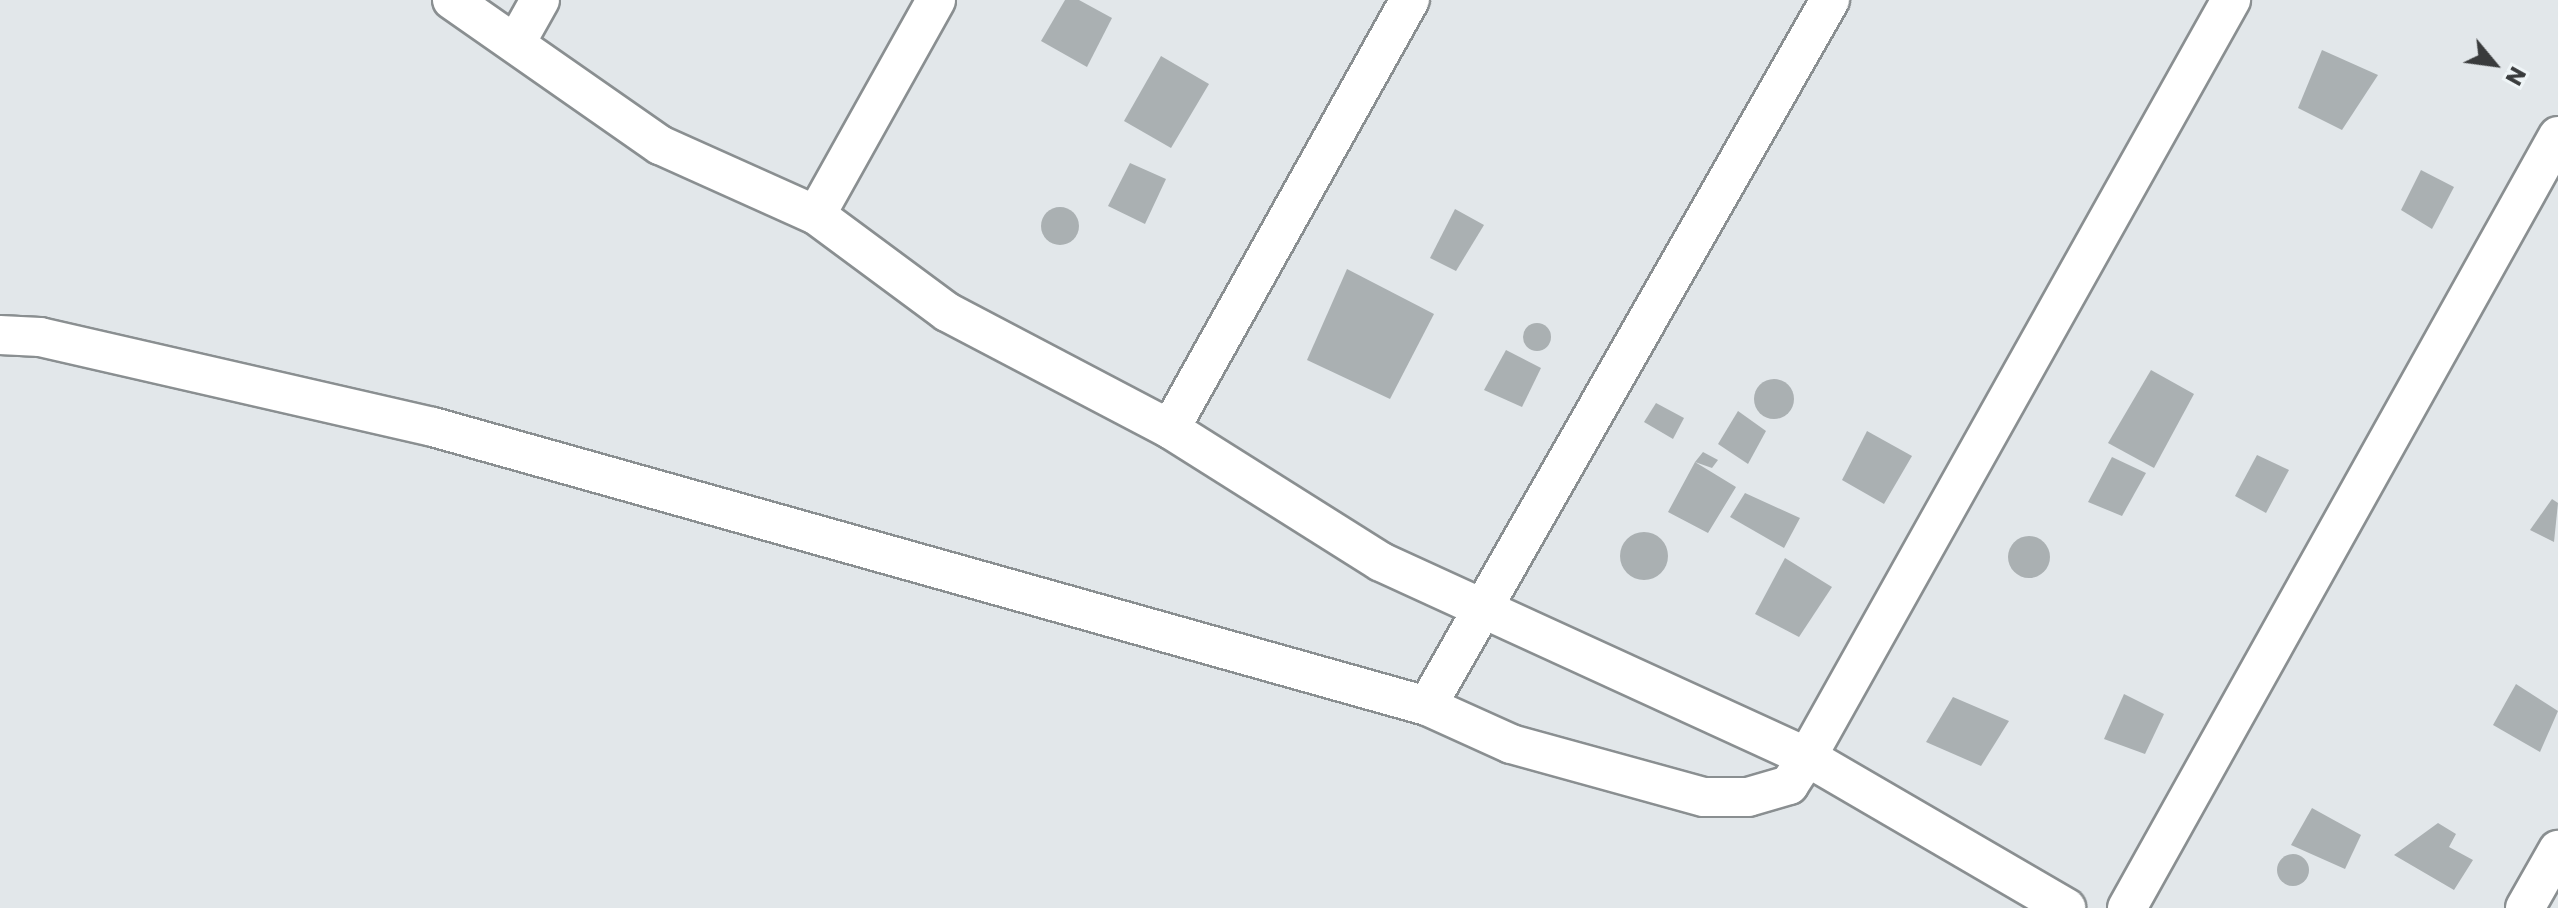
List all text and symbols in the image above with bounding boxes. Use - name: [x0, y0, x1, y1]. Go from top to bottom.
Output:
- north arrow: [2454, 24, 2534, 104]
- text: N: [2498, 61, 2533, 91]

